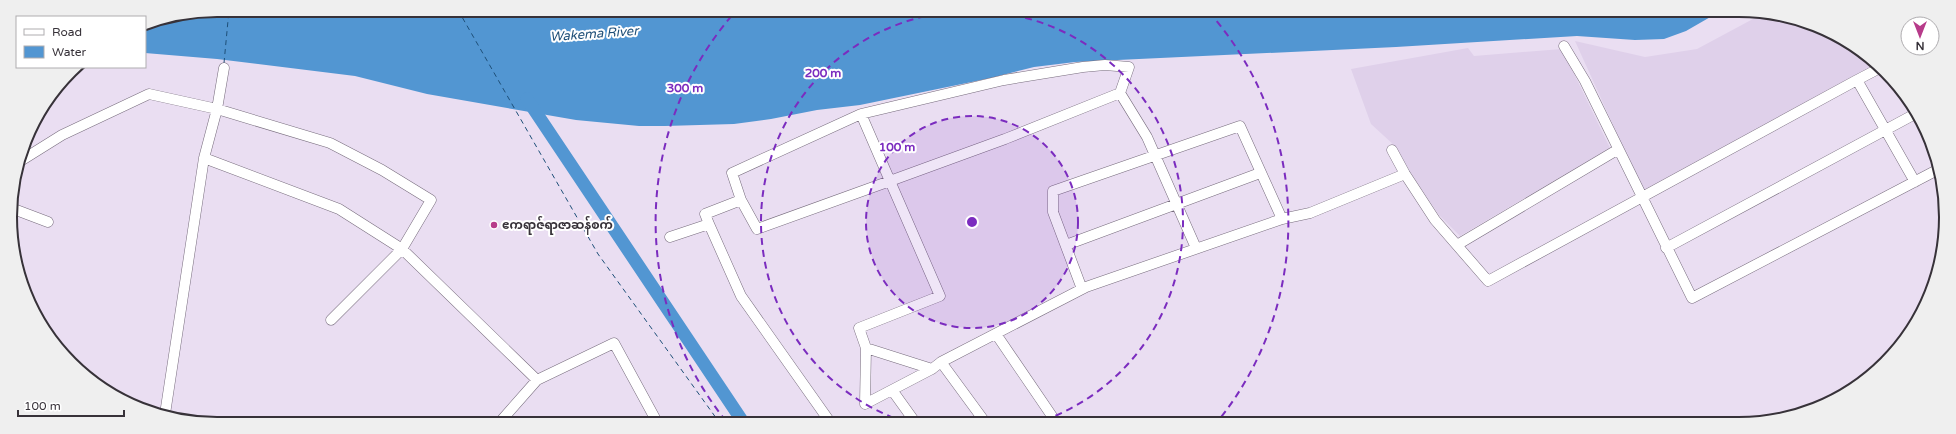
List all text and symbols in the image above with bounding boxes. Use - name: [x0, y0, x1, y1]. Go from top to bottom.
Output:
- legend: [16, 16, 146, 68]
- north arrow: [1900, 16, 1940, 56]
- water label: Wakema River: [549, 23, 641, 45]
- text: Road: [52, 25, 82, 39]
- text: N: [1916, 39, 1924, 52]
- text: Water: [52, 45, 87, 59]
- text: 200 m: [805, 66, 841, 80]
- text: 300 m: [667, 81, 703, 95]
- text: 100 m: [879, 140, 915, 154]
- place label: ဧကရာဇ်ရာဇာဆန်စက်: [502, 215, 613, 235]
- centre of rings: [965, 215, 979, 229]
- marker: ဧကရာဇ်ရာဇာဆန်စက်: [489, 220, 499, 230]
- scale bar: [18, 392, 124, 418]
- text: 100 m: [24, 399, 61, 413]

